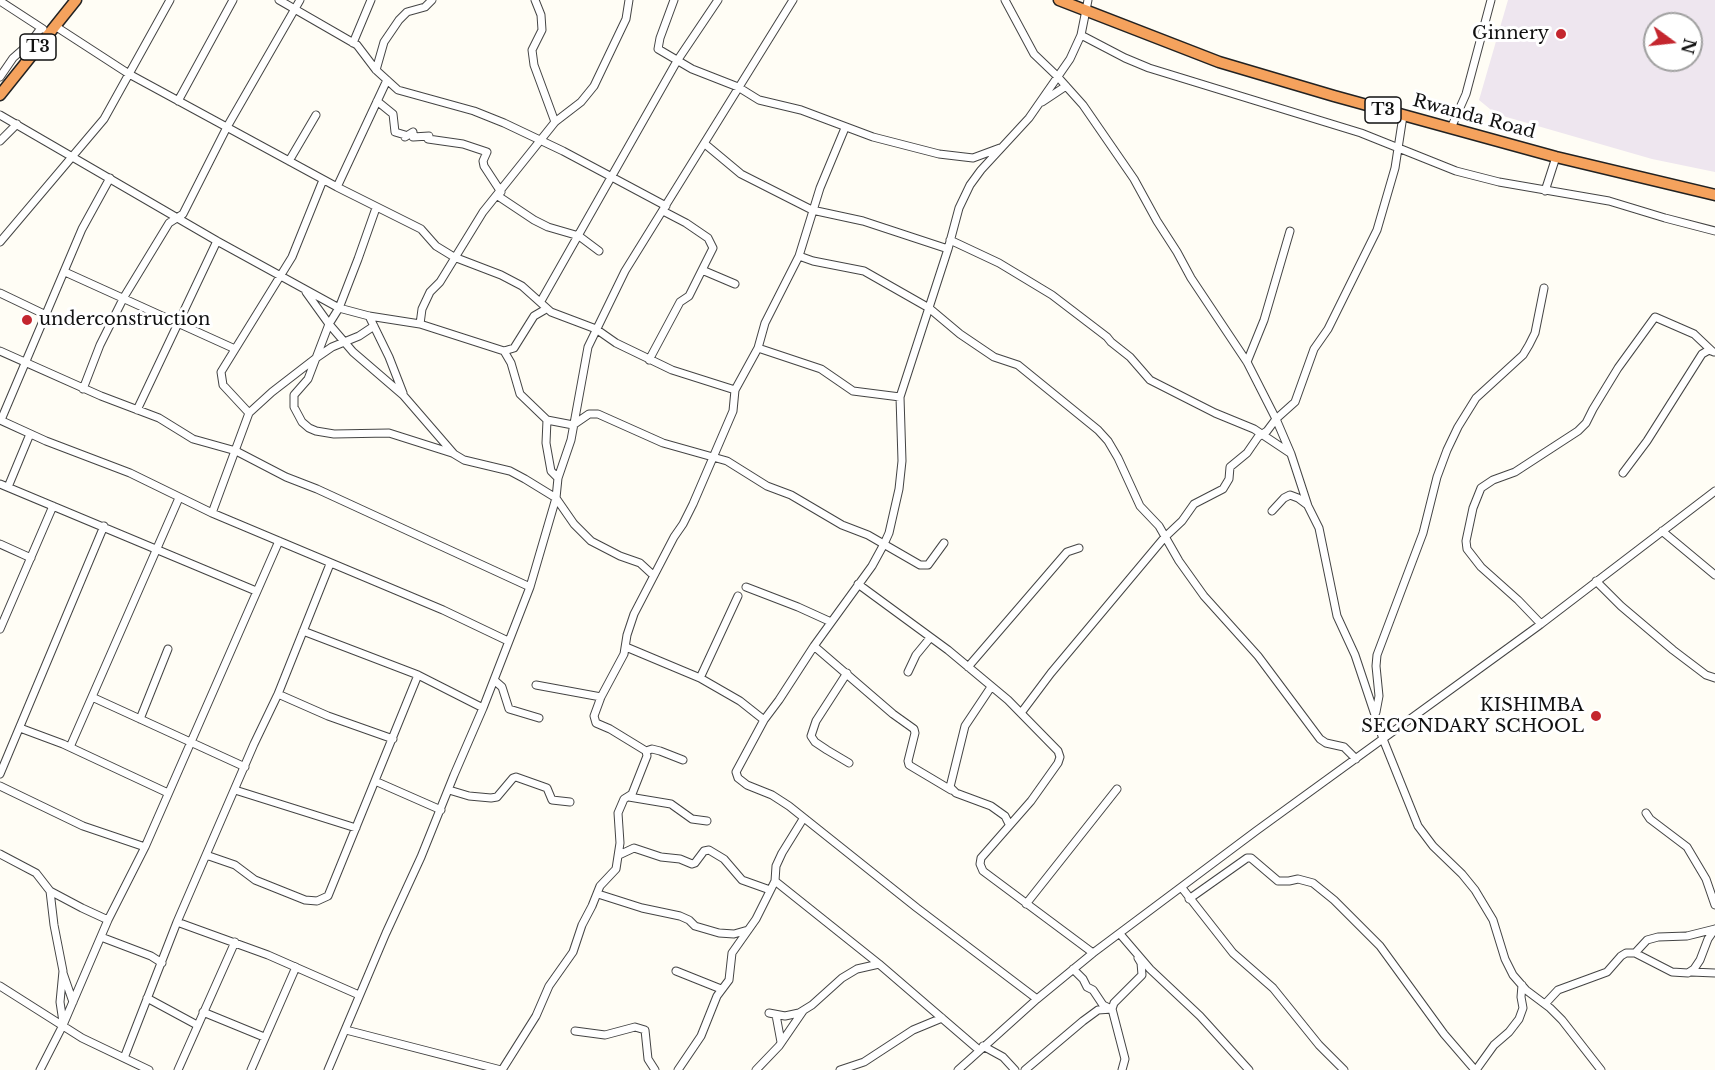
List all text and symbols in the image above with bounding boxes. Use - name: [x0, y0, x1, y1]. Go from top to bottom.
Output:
- north arrow: [1643, 12, 1703, 72]
- place label: Ginnery: [1472, 23, 1549, 45]
- marker: Ginnery: [1554, 27, 1568, 41]
- road number: T3: [20, 34, 56, 60]
- text: N: [1677, 36, 1700, 56]
- street label: Rwanda Road: [1410, 90, 1538, 144]
- road number: T3: [1365, 97, 1401, 123]
- place label: underconstruction: [39, 309, 211, 331]
- marker: underconstruction: [20, 313, 34, 327]
- place label: KISHIMBA SECONDARY SCHOOL: [1361, 695, 1584, 738]
- marker: KISHIMBA SECONDARY SCHOOL: [1589, 709, 1603, 723]

